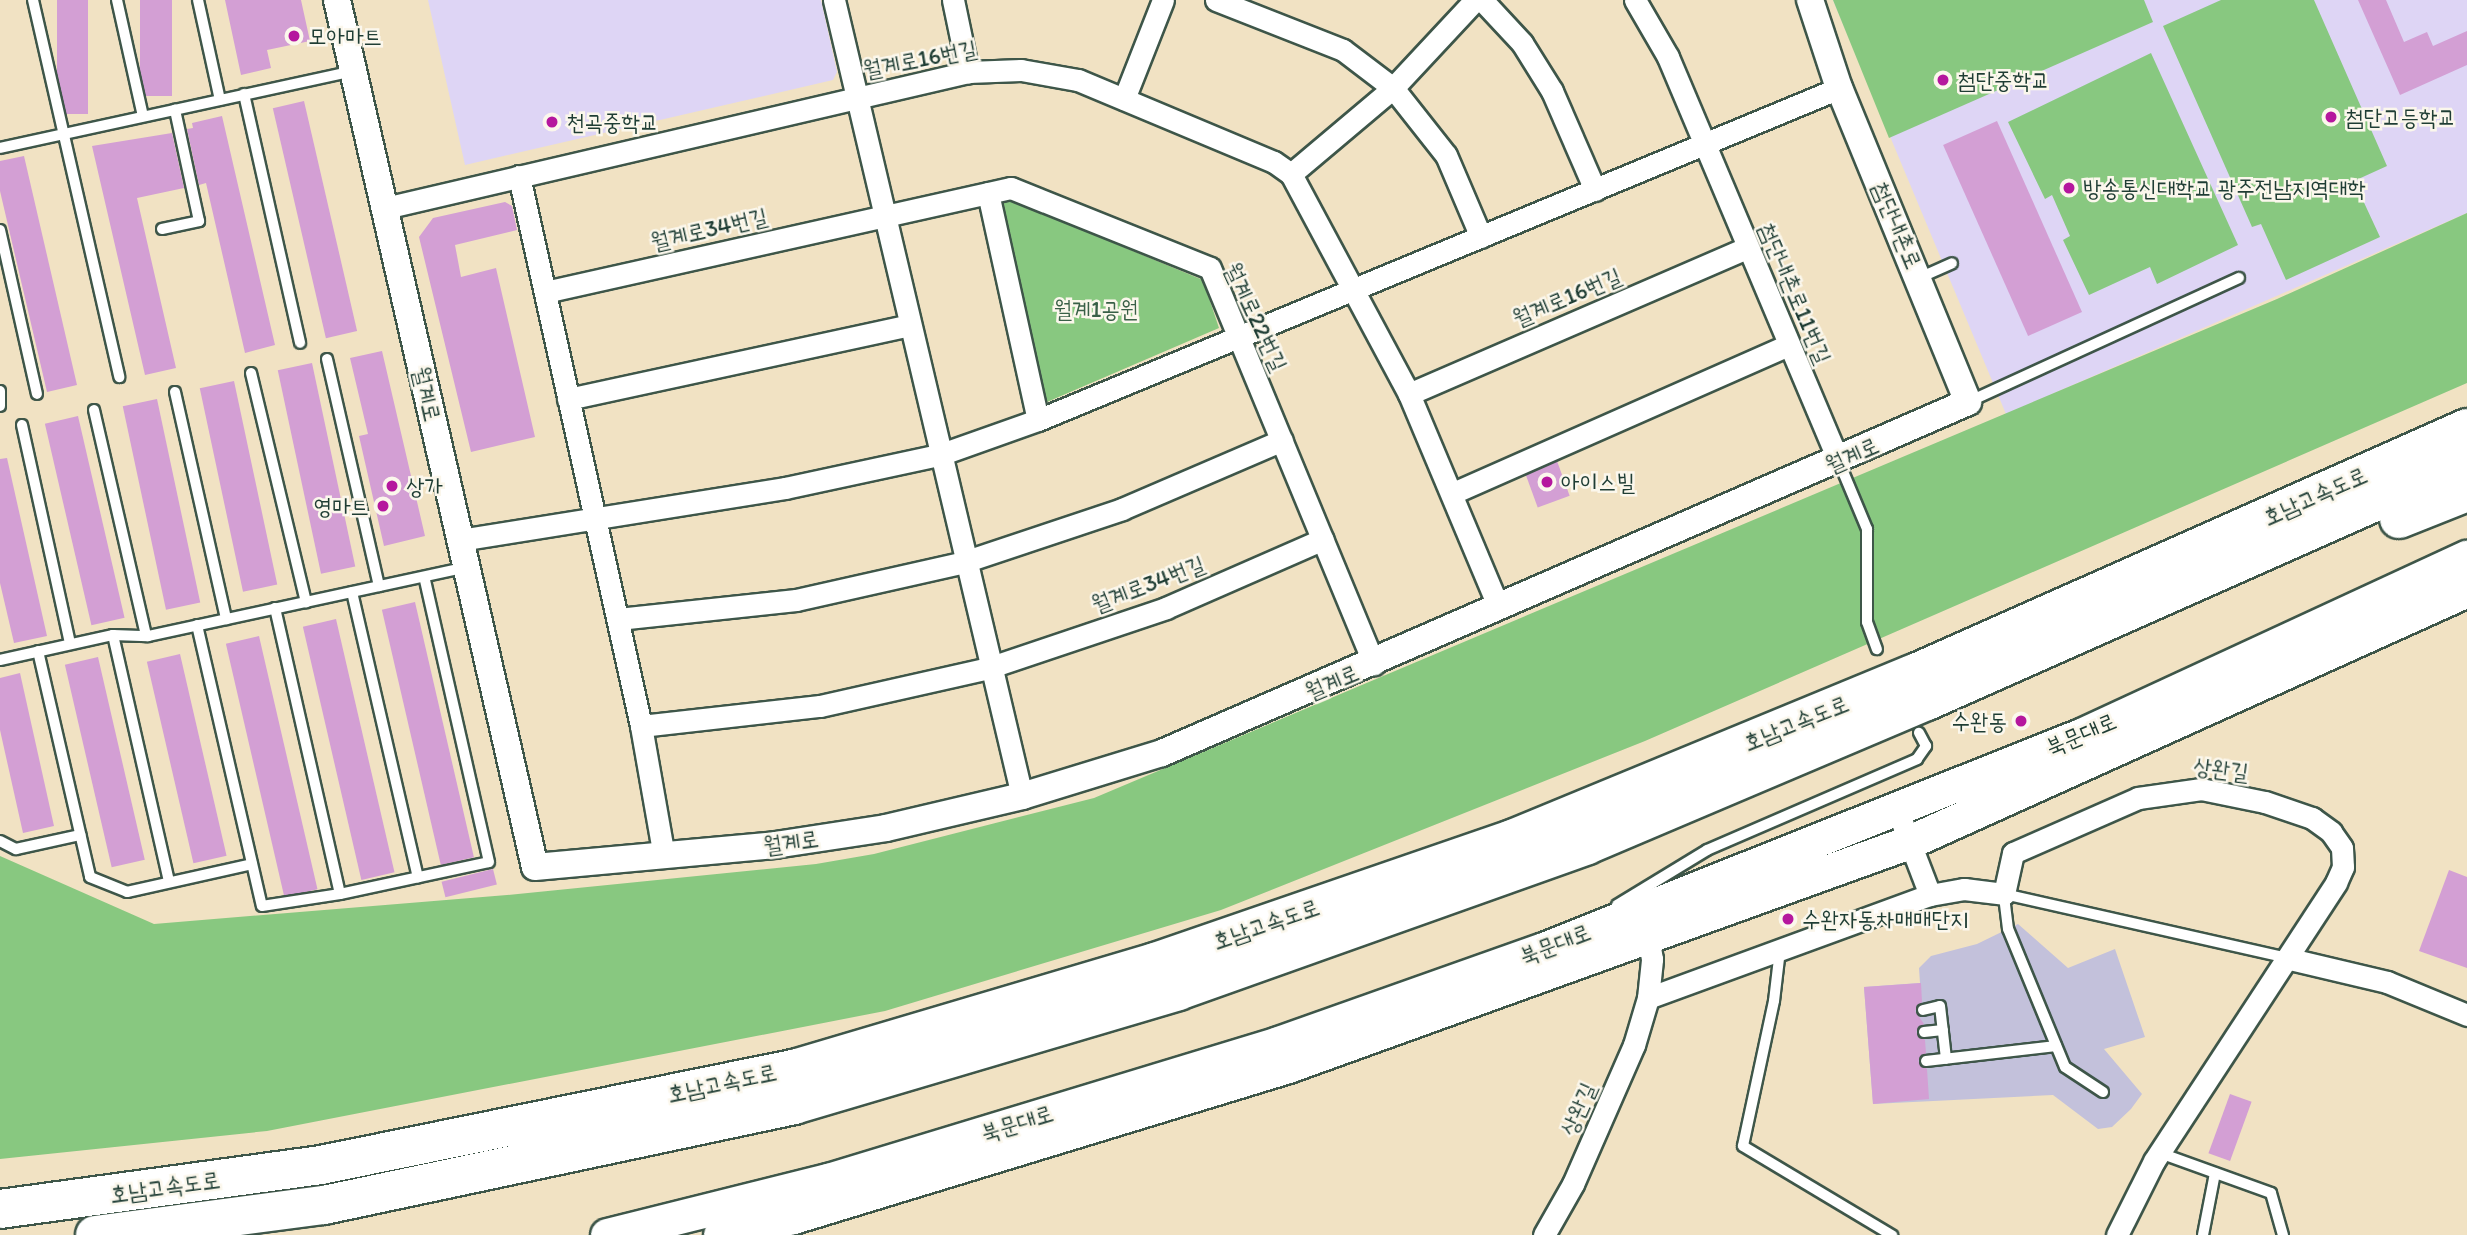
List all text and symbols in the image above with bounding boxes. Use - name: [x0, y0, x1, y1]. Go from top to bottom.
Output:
- place label: 모아마트: [308, 22, 382, 50]
- marker: 모아마트: [286, 28, 302, 44]
- street label: 월계로16번길: [861, 34, 979, 84]
- place label: 첨단중학교: [1957, 66, 2050, 94]
- marker: 첨단중학교: [1935, 72, 1951, 88]
- place label: 첨단고등학교: [2345, 103, 2456, 131]
- place label: 천곡중학교: [566, 108, 659, 136]
- marker: 첨단고등학교: [2323, 109, 2339, 125]
- marker: 천곡중학교: [544, 114, 560, 130]
- place label: 방송통신대학교 광주전남지역대학: [2083, 174, 2366, 202]
- street label: 첨단내촌로: [1866, 177, 1928, 273]
- marker: 방송통신대학교 광주전남지역대학: [2061, 180, 2077, 196]
- street label: 월계로34번길: [648, 202, 770, 256]
- street label: 첨단내촌로11번길: [1753, 218, 1837, 368]
- street label: 월계로22번길: [1219, 258, 1293, 376]
- street label: 월계로16번길: [1509, 262, 1625, 332]
- park label: 월계1공원: [1054, 295, 1138, 323]
- street label: 월계로: [407, 364, 447, 424]
- street label: 월계로: [1821, 431, 1883, 479]
- street label: 호남고속도로: [2259, 461, 2371, 531]
- place label: 아이스빌: [1561, 468, 1635, 496]
- place label: 상가: [406, 472, 443, 500]
- marker: 아이스빌: [1539, 474, 1555, 490]
- marker: 상가: [384, 478, 400, 494]
- place label: 영마트: [313, 492, 369, 520]
- marker: 영마트: [375, 498, 391, 514]
- street label: 월계로34번길: [1088, 550, 1208, 618]
- street label: 월계로: [1301, 658, 1363, 706]
- street label: 호남고속도로: [1739, 689, 1853, 757]
- place label: 수완동: [1951, 707, 2007, 735]
- street label: 북문대로: [2042, 707, 2120, 761]
- marker: 수완동: [2013, 713, 2029, 729]
- street label: 상완길: [2192, 752, 2250, 786]
- street label: 월계로: [762, 824, 820, 860]
- street label: 호남고속도로: [1209, 893, 1323, 955]
- place label: 수완자동차매매단지: [1802, 905, 1969, 933]
- marker: 수완자동차매매단지: [1780, 911, 1796, 927]
- street label: 북문대로: [1515, 918, 1595, 970]
- street label: 호남고속도로: [665, 1058, 779, 1108]
- street label: 상완길: [1554, 1078, 1602, 1140]
- street label: 북문대로: [978, 1099, 1056, 1147]
- street label: 호남고속도로: [108, 1166, 222, 1208]

